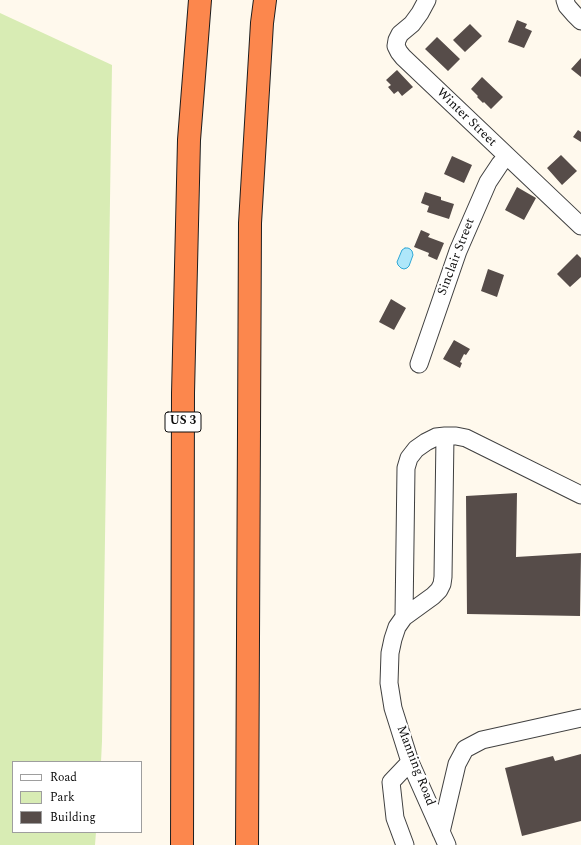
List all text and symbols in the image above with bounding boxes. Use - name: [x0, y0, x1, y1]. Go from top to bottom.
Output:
- street label: Winter Street: [433, 85, 499, 151]
- street label: Sinclair Street: [435, 216, 479, 298]
- road number: US 3: [165, 412, 201, 432]
- street label: Manning Road: [392, 723, 438, 809]
- legend: [12, 761, 142, 833]
- text: Road: [50, 768, 77, 787]
- text: Park: [50, 788, 75, 807]
- text: Building: [50, 808, 96, 827]

